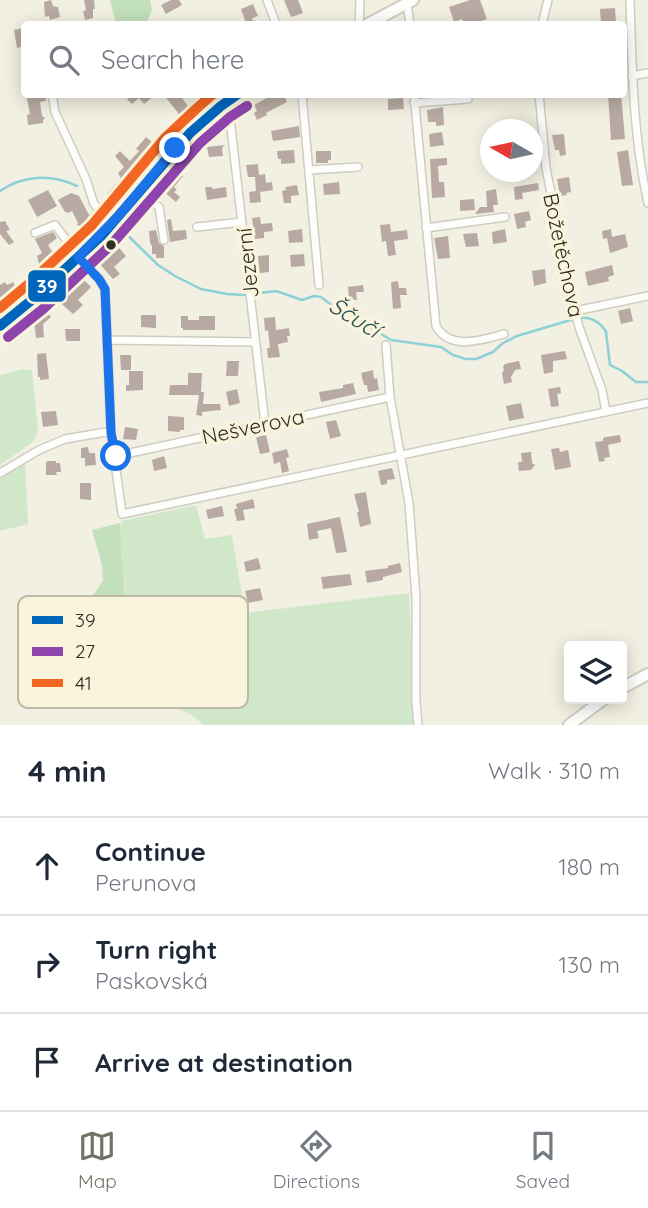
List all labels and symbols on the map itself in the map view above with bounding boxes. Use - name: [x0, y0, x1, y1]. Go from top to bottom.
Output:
- north arrow: [480, 119, 543, 182]
- route end: [159, 132, 190, 163]
- street label: Božetěchova: [538, 191, 590, 319]
- street label: Jezerní: [230, 226, 264, 299]
- unlabelled marker: [104, 238, 118, 252]
- line badge: 39: [27, 269, 67, 303]
- text: 39: [37, 274, 58, 298]
- water label: Ščučí: [324, 290, 389, 346]
- street label: Nešverova: [199, 402, 307, 450]
- route start: [100, 440, 131, 471]
- legend: [18, 596, 248, 708]
- text: 39: [75, 608, 96, 632]
- text: 27: [75, 639, 95, 663]
- text: 41: [75, 671, 92, 695]

